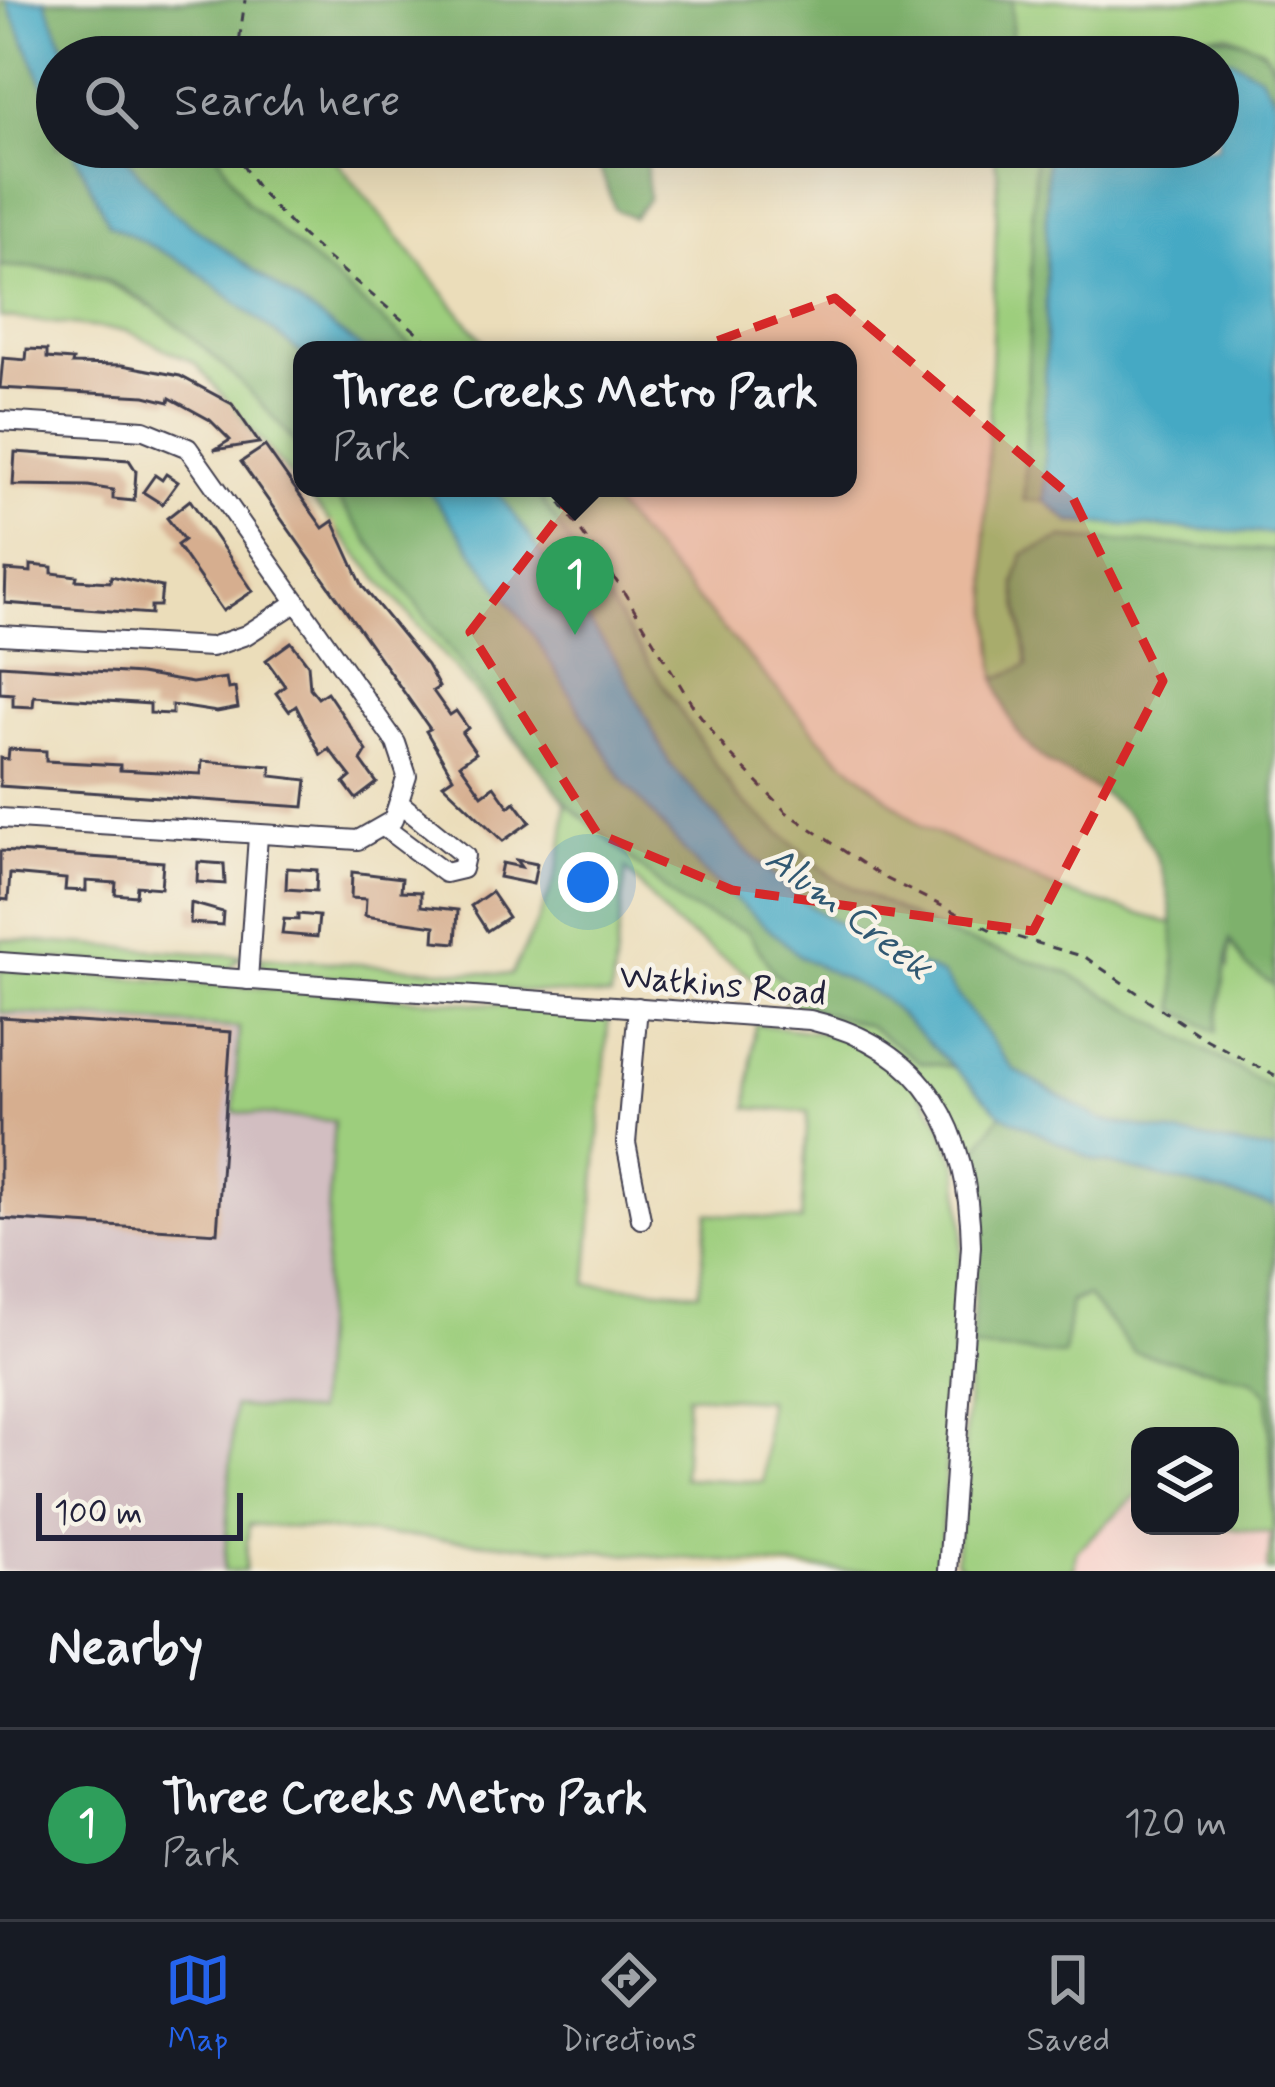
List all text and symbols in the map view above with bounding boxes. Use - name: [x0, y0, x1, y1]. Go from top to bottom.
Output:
- search box: [36, 36, 1239, 168]
- icon: search: [78, 69, 144, 135]
- text: Search here: [174, 73, 401, 132]
- popup: [293, 341, 857, 497]
- text: Three Creeks Metro Park: [333, 364, 817, 423]
- text: Park: [333, 423, 410, 474]
- pin: 1: [536, 536, 614, 635]
- water label: Alum Creek: [754, 834, 943, 994]
- your location: [558, 852, 618, 912]
- street label: Watkins Road: [617, 954, 828, 1019]
- map controls: [1131, 1427, 1239, 1535]
- button: layers: [1131, 1427, 1239, 1535]
- scale bar: [36, 1487, 243, 1540]
- text: 100 m: [54, 1492, 143, 1536]
- text: Nearby: [48, 1616, 203, 1682]
- text: Three Creeks Metro Park: [162, 1770, 647, 1829]
- text: 1: [78, 1799, 96, 1850]
- text: 120 m: [1124, 1799, 1227, 1850]
- text: Park: [162, 1829, 240, 1880]
- tab: Map: [165, 1947, 231, 2063]
- tab: Directions: [561, 1947, 697, 2063]
- tab: Saved: [1027, 1947, 1110, 2063]

